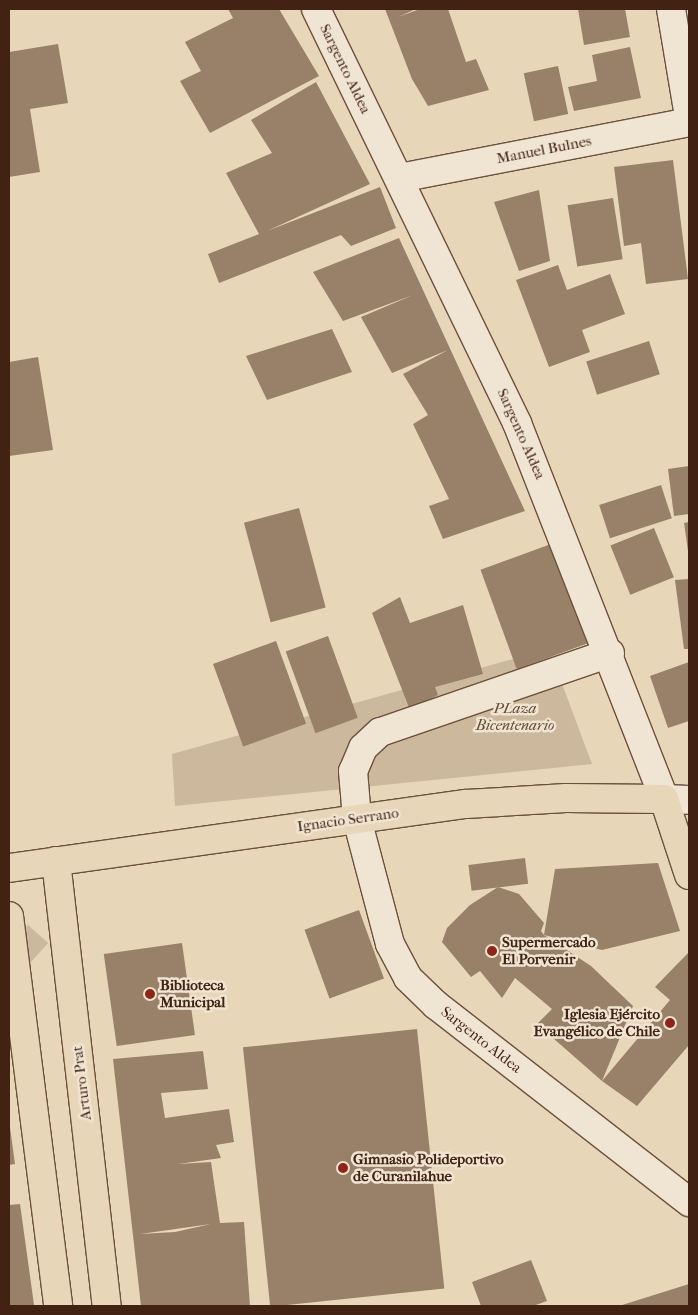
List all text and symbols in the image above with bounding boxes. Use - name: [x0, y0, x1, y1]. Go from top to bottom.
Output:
- street label: Sargento Aldea: [316, 21, 374, 117]
- street label: Manuel Bulnes: [495, 132, 593, 168]
- street label: Sargento Aldea: [493, 386, 549, 482]
- park label: PLaza Bicentenario: [476, 699, 554, 734]
- street label: Ignacio Serrano: [296, 804, 400, 836]
- place label: Supermercado El Porvenir: [502, 933, 596, 968]
- marker: Supermercado El Porvenir: [486, 945, 498, 957]
- place label: Biblioteca Municipal: [160, 976, 225, 1011]
- marker: Biblioteca Municipal: [144, 988, 156, 1000]
- street label: Sargento Aldea: [437, 1003, 525, 1077]
- place label: Iglesia Ejército Evangélico de Chile: [534, 1005, 660, 1040]
- marker: Iglesia Ejército Evangélico de Chile: [664, 1017, 676, 1029]
- street label: Arturo Prat: [69, 1045, 95, 1121]
- place label: Gimnasio Polideportivo de Curanilahue: [353, 1150, 504, 1185]
- marker: Gimnasio Polideportivo de Curanilahue: [337, 1162, 349, 1174]

